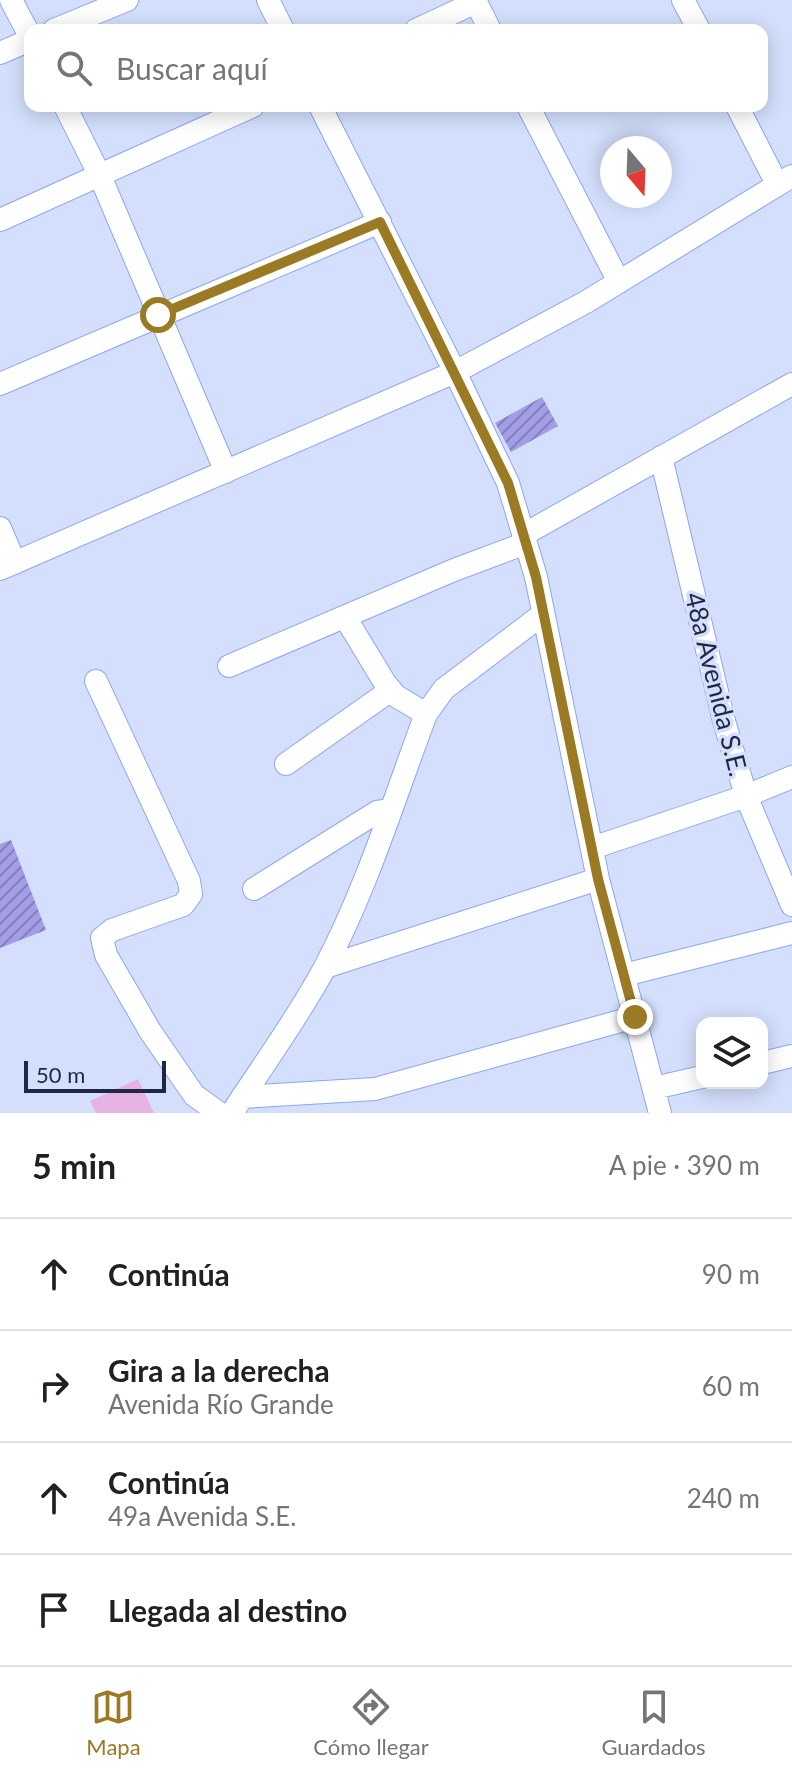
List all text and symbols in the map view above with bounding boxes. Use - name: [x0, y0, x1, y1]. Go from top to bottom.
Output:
- search box: [24, 24, 768, 112]
- icon: search: [52, 46, 96, 90]
- text: Buscar aquí: [116, 50, 268, 86]
- north arrow: [600, 136, 672, 208]
- route start: [140, 297, 176, 333]
- street label: 48a Avenida S.E.: [679, 589, 755, 779]
- route end: [617, 999, 653, 1035]
- map controls: [696, 1017, 768, 1089]
- button: layers: [696, 1017, 768, 1089]
- scale bar: [24, 1057, 166, 1093]
- text: 50 m: [36, 1061, 85, 1088]
- text: 5 min: [32, 1145, 116, 1186]
- text: A pie · 390 m: [609, 1149, 760, 1181]
- icon: ahead: [32, 1252, 76, 1296]
- text: Continúa: [108, 1256, 230, 1292]
- text: 90 m: [702, 1258, 760, 1290]
- text: Gira a la derecha: [108, 1352, 330, 1388]
- icon: right: [32, 1364, 76, 1408]
- text: 60 m: [702, 1370, 760, 1402]
- text: Avenida Río Grande: [108, 1388, 334, 1420]
- text: Continúa: [108, 1464, 230, 1500]
- icon: ahead: [32, 1476, 76, 1520]
- text: 240 m: [687, 1482, 760, 1514]
- text: 49a Avenida S.E.: [108, 1500, 297, 1532]
- icon: arrive: [32, 1588, 76, 1632]
- text: Llegada al destino: [108, 1592, 347, 1628]
- tab: Mapa: [86, 1685, 141, 1760]
- tab: Cómo llegar: [313, 1685, 429, 1760]
- tab: Guardados: [601, 1685, 706, 1760]

